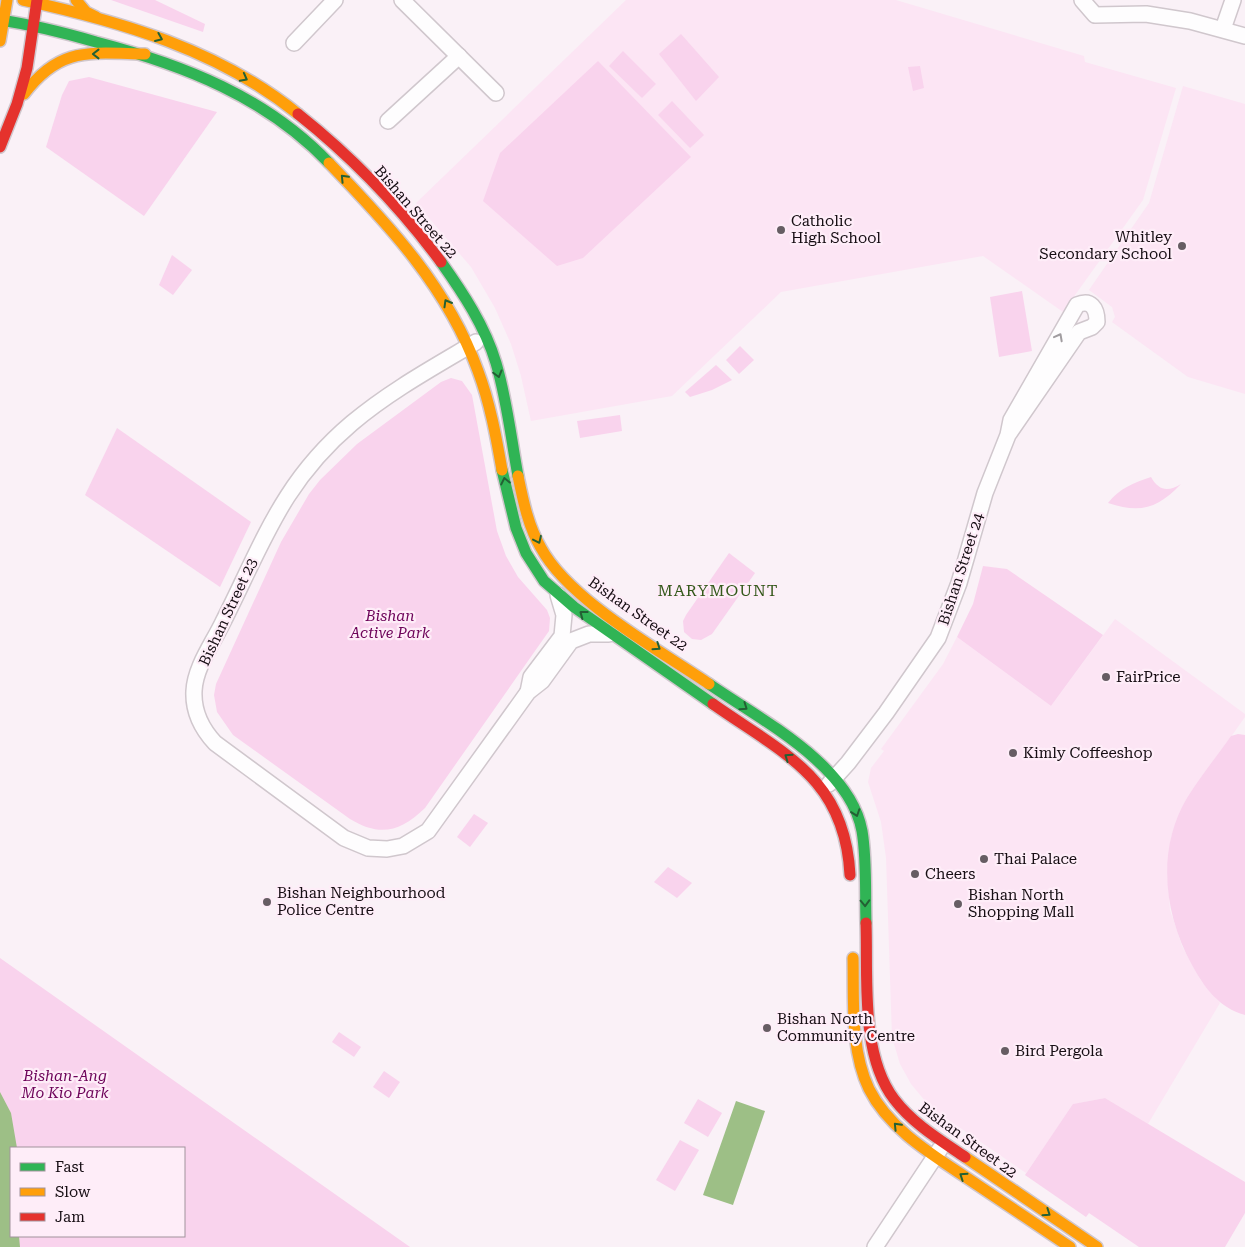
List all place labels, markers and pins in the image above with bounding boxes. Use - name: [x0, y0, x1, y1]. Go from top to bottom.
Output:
- place label: Catholic High School: [791, 212, 881, 247]
- marker: Catholic High School: [775, 224, 787, 236]
- place label: Whitley Secondary School: [1039, 228, 1172, 263]
- marker: Whitley Secondary School: [1176, 240, 1188, 252]
- place label: FairPrice: [1116, 668, 1181, 686]
- marker: FairPrice: [1100, 671, 1112, 683]
- place label: Kimly Coffeeshop: [1023, 744, 1153, 762]
- marker: Kimly Coffeeshop: [1007, 747, 1019, 759]
- place label: Thai Palace: [994, 850, 1077, 868]
- marker: Thai Palace: [978, 853, 990, 865]
- place label: Cheers: [925, 865, 975, 883]
- marker: Cheers: [909, 868, 921, 880]
- place label: Bishan Neighbourhood Police Centre: [277, 884, 446, 919]
- place label: Bishan North Shopping Mall: [968, 886, 1075, 921]
- marker: Bishan Neighbourhood Police Centre: [261, 896, 273, 908]
- marker: Bishan North Shopping Mall: [952, 898, 964, 910]
- place label: Bishan North Community Centre: [777, 1010, 915, 1045]
- marker: Bishan North Community Centre: [761, 1022, 773, 1034]
- place label: Bird Pergola: [1015, 1042, 1103, 1060]
- marker: Bird Pergola: [999, 1045, 1011, 1057]

